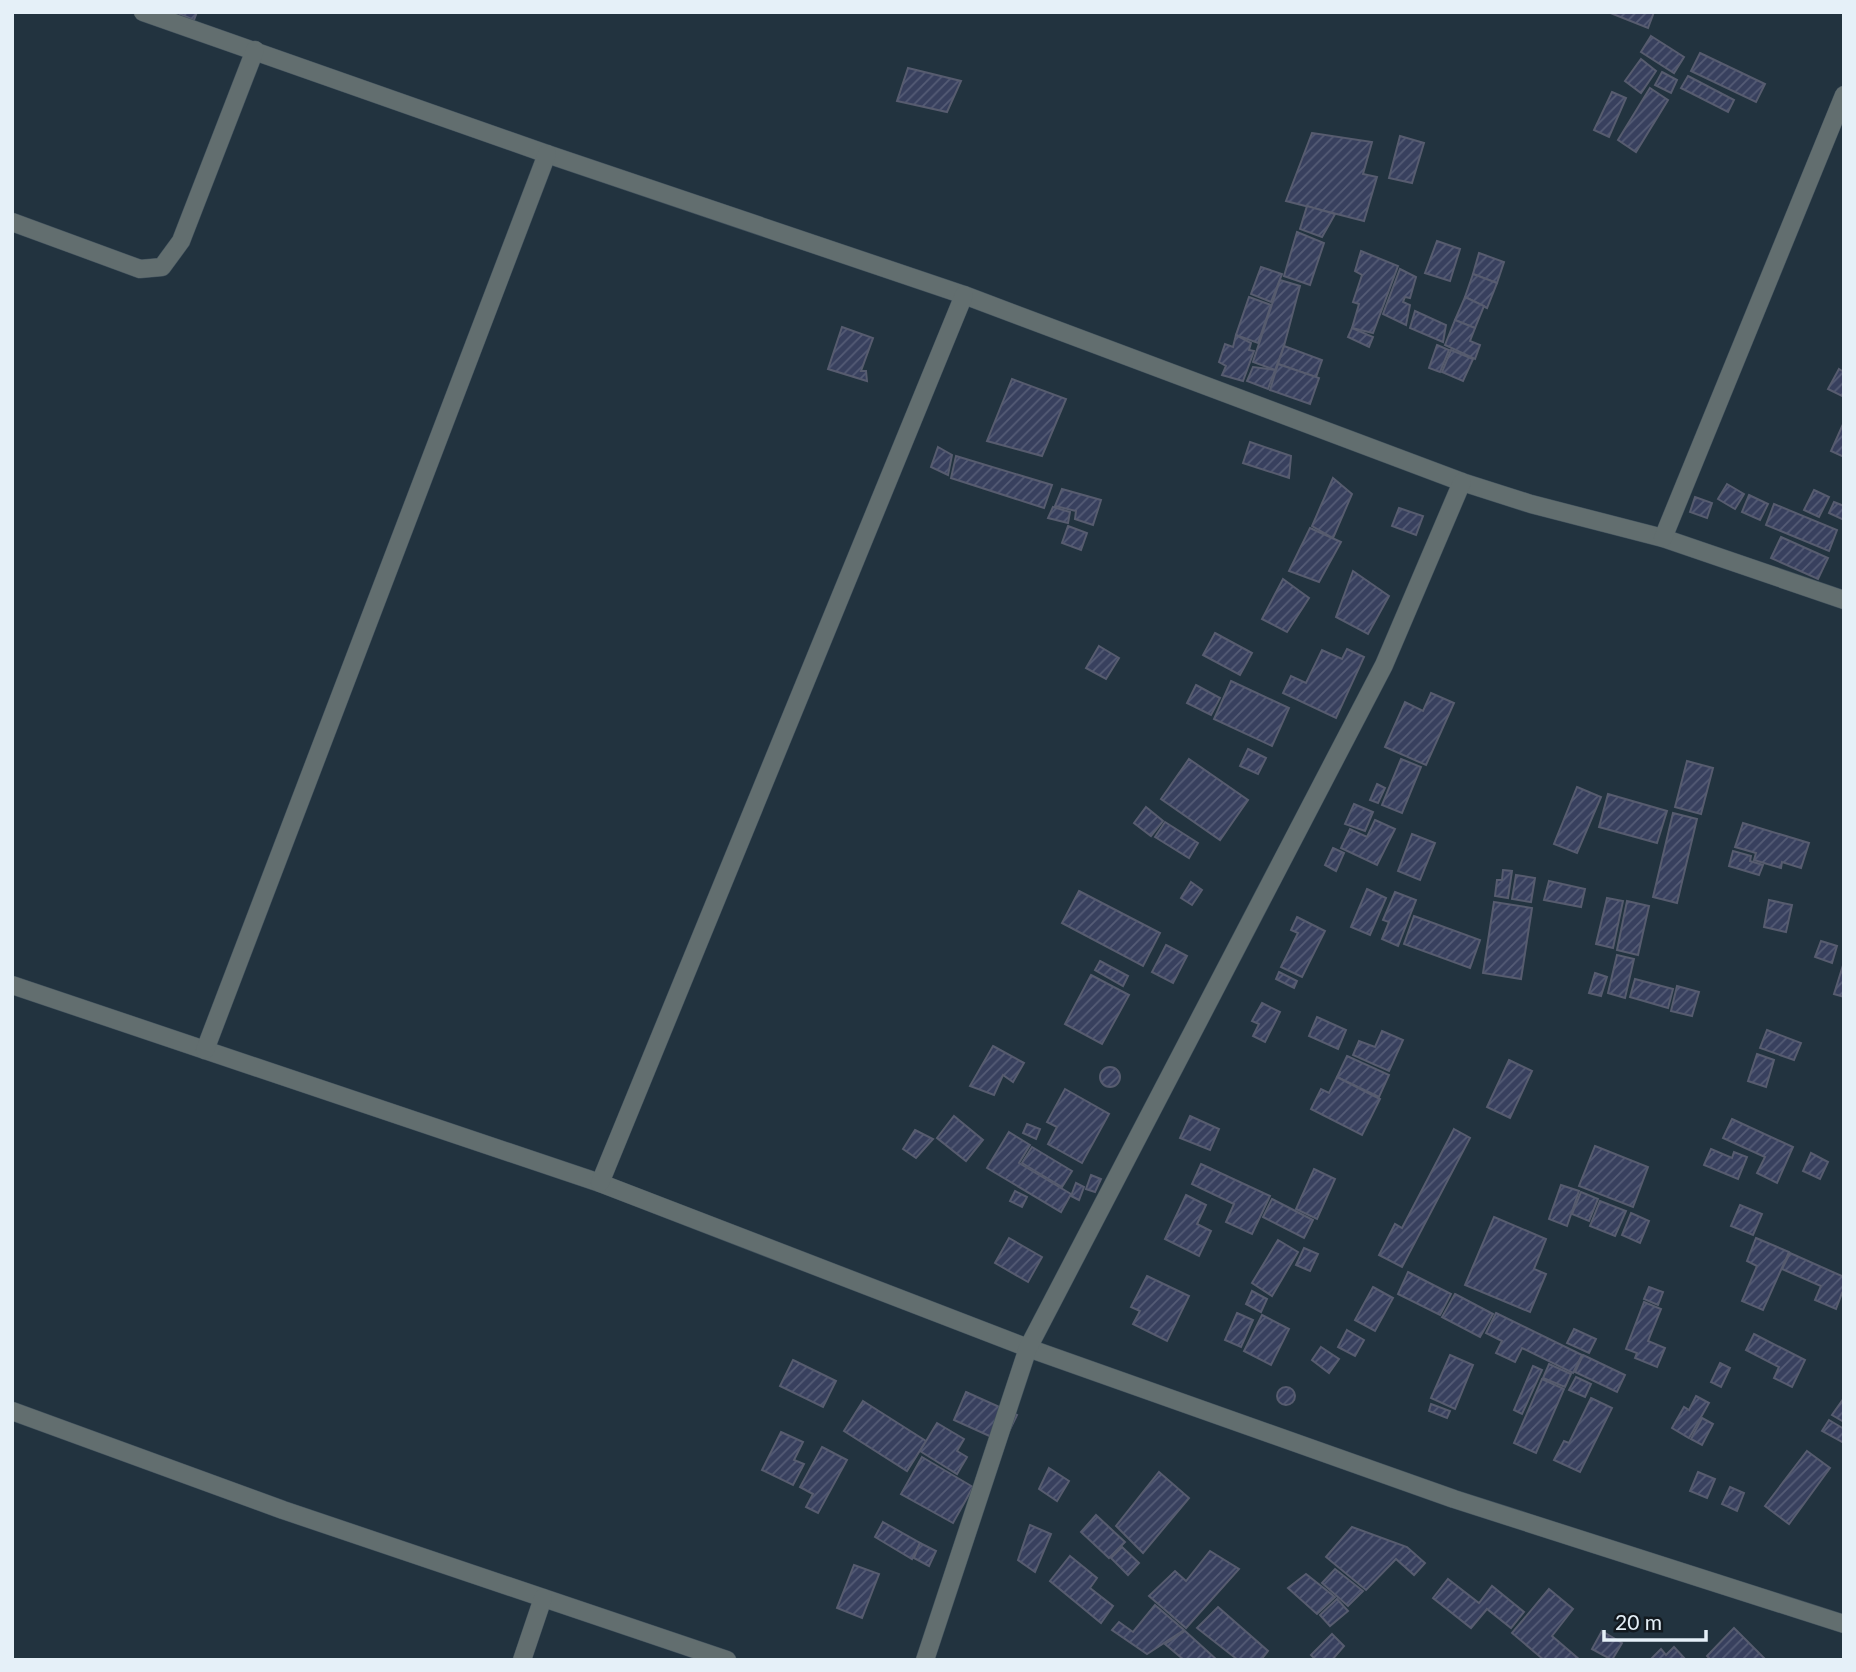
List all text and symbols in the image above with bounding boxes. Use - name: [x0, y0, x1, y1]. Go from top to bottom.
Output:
- scale bar: [1604, 1598, 1706, 1642]
- text: 20 m: [1615, 1609, 1662, 1634]

